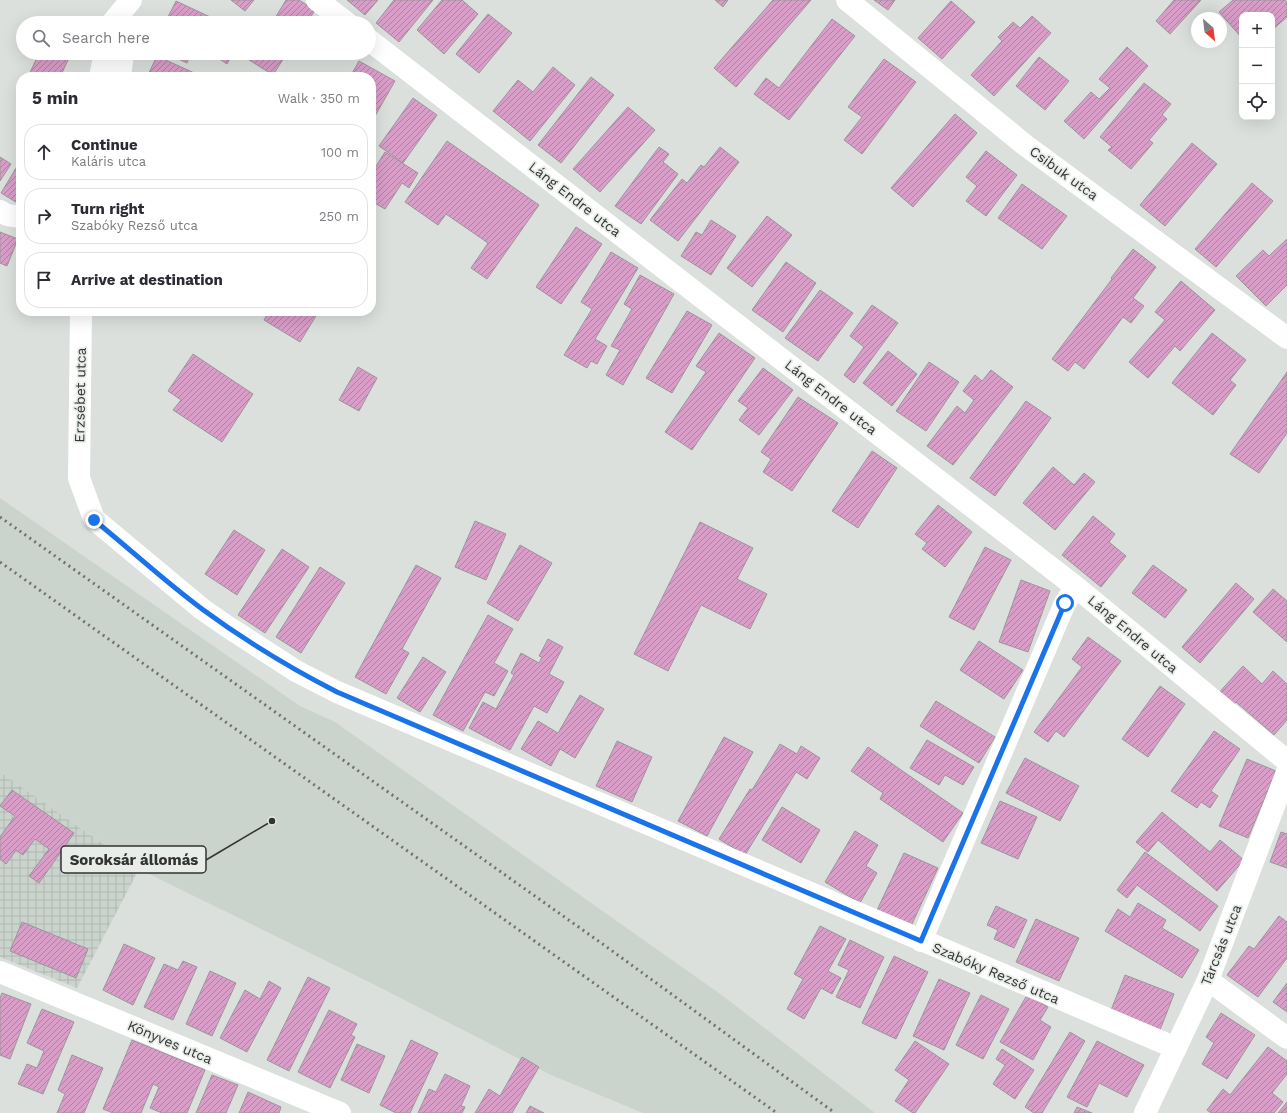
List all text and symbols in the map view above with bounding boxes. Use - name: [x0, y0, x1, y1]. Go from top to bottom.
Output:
- north arrow: [1191, 12, 1227, 48]
- map controls: [1239, 12, 1275, 120]
- button: +: [1239, 12, 1275, 48]
- search box: [16, 16, 376, 60]
- icon: search: [30, 27, 52, 49]
- text: Search here: [62, 29, 150, 47]
- button: −: [1239, 48, 1275, 84]
- button: locate: [1239, 84, 1275, 120]
- text: 5 min: [32, 88, 78, 108]
- text: Walk · 350 m: [278, 91, 360, 106]
- text: Continue: [71, 136, 138, 154]
- icon: ahead: [33, 141, 55, 163]
- street label: Csibuk utca: [1027, 143, 1101, 203]
- text: 100 m: [321, 145, 359, 160]
- text: Kaláris utca: [71, 154, 146, 169]
- street label: Láng Endre utca: [526, 158, 624, 240]
- text: Turn right: [71, 200, 144, 218]
- icon: right: [33, 205, 55, 227]
- text: 250 m: [319, 209, 359, 224]
- text: Szabóky Rezső utca: [71, 218, 198, 233]
- icon: arrive: [33, 269, 55, 291]
- text: Arrive at destination: [71, 271, 223, 289]
- street label: Erzsébet utca: [71, 347, 89, 443]
- street label: Láng Endre utca: [782, 356, 880, 438]
- route end: [85, 511, 103, 529]
- street label: Láng Endre utca: [1085, 592, 1181, 676]
- route start: [1056, 594, 1074, 612]
- callout: Soroksár állomás: [61, 846, 206, 873]
- text: Soroksár állomás: [70, 851, 198, 869]
- street label: Tárcsás utca: [1197, 902, 1245, 988]
- street label: Szabóky Rezső utca: [930, 939, 1062, 1007]
- street label: Könyves utca: [125, 1017, 215, 1067]

